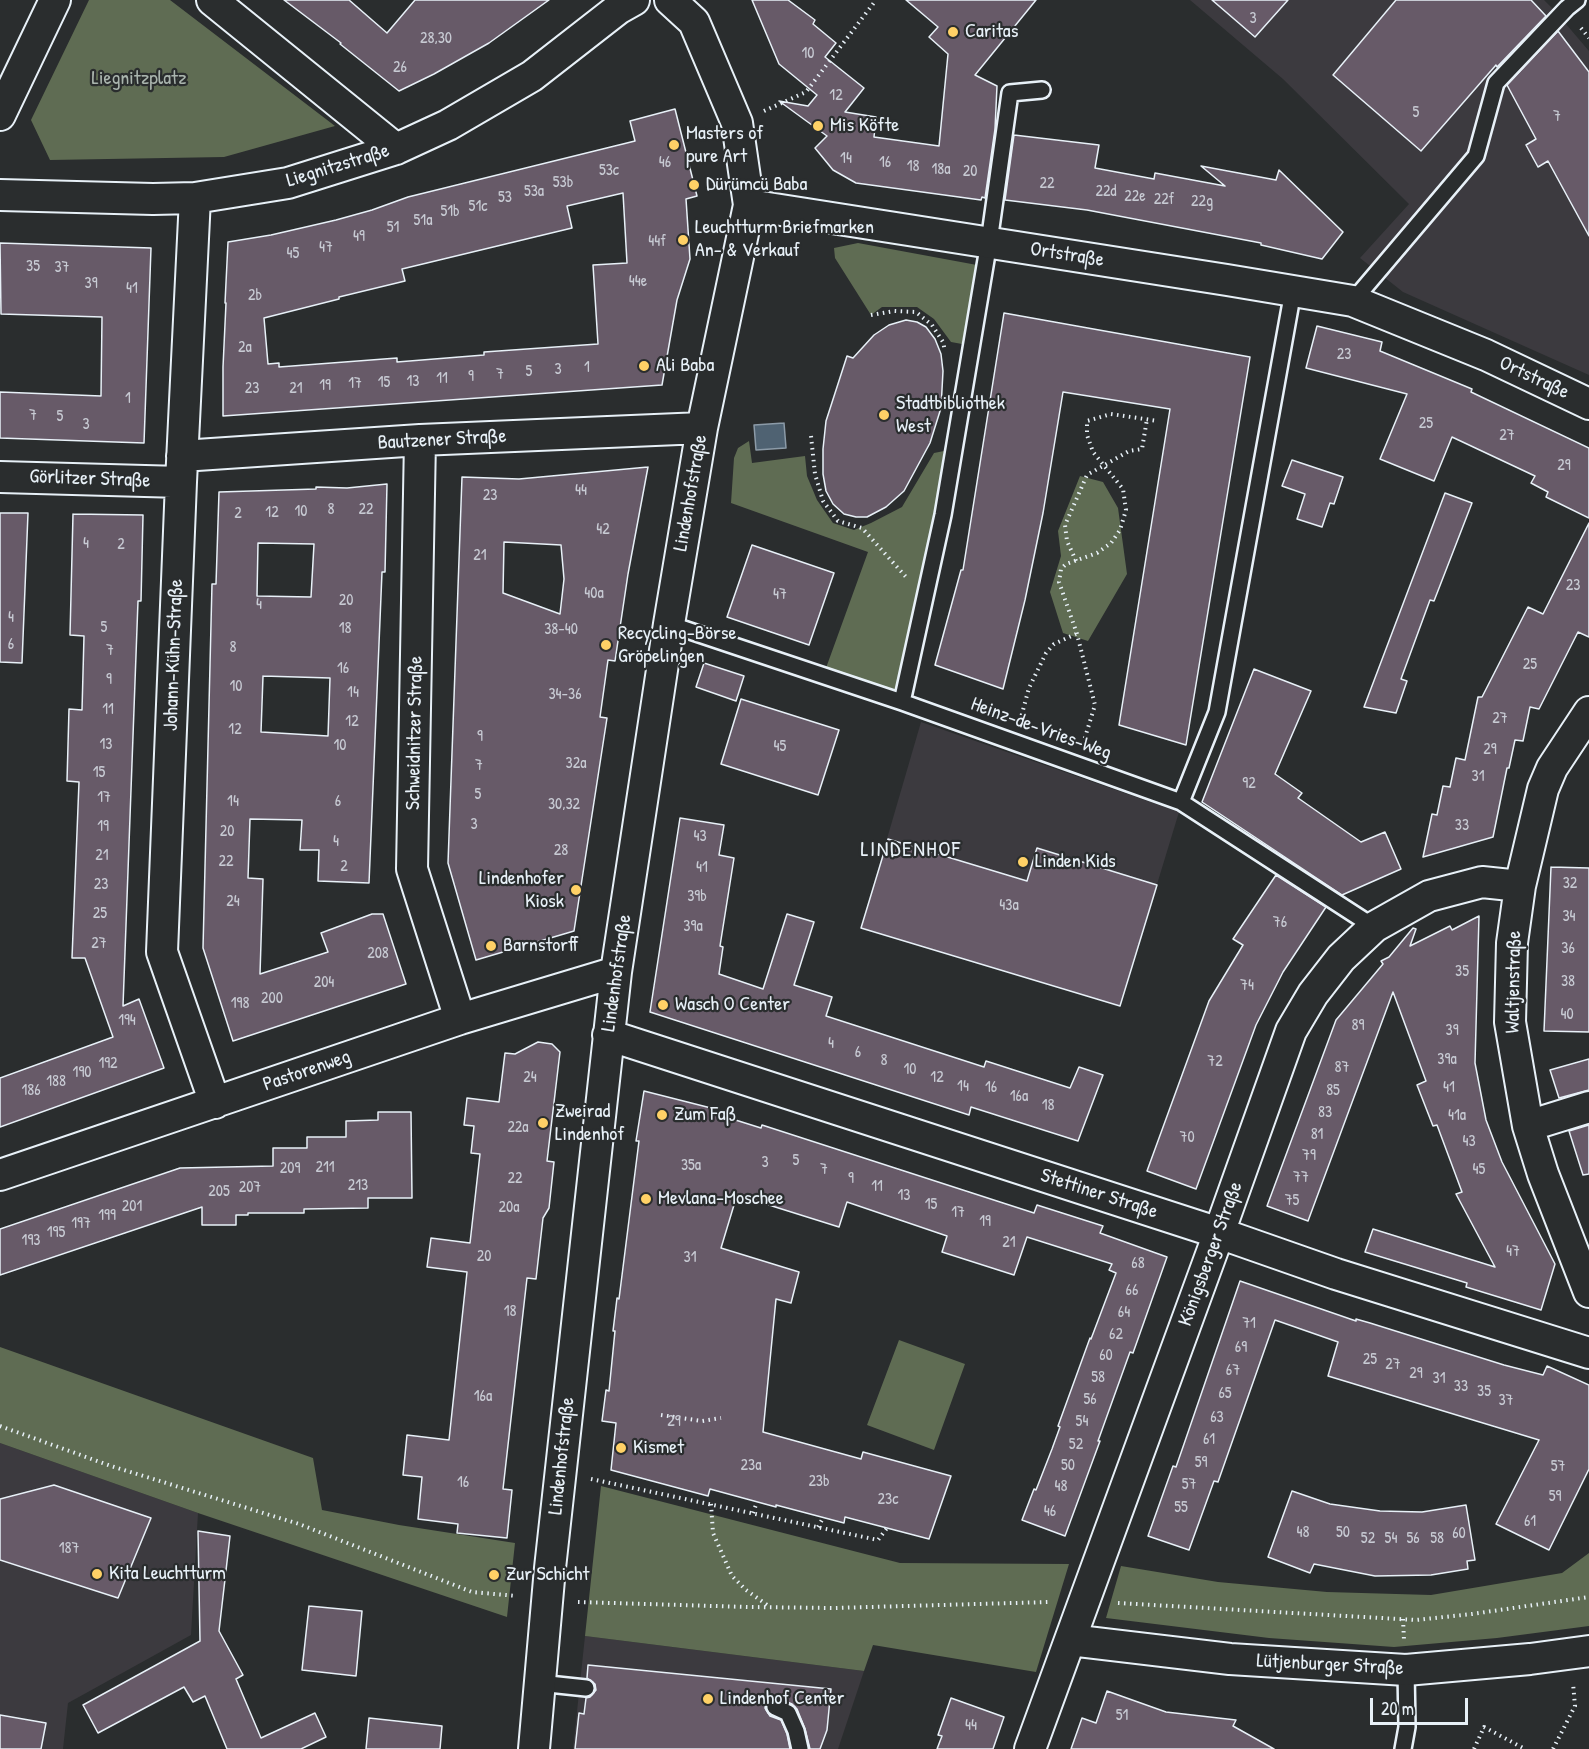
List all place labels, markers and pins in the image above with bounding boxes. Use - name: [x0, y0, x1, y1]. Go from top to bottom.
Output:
- place label: Caritas: [965, 20, 1018, 44]
- marker: Caritas: [946, 25, 960, 39]
- place label: Mis Köfte: [830, 114, 899, 138]
- marker: Mis Köfte: [811, 119, 825, 133]
- place label: Masters of pure Art: [686, 122, 764, 169]
- marker: Masters of pure Art: [667, 138, 681, 152]
- place label: Dürümcü Baba: [706, 173, 807, 197]
- marker: Dürümcü Baba: [687, 178, 701, 192]
- place label: Leuchtturm Briefmarken An- & Verkauf: [695, 216, 874, 263]
- marker: Leuchtturm Briefmarken An- & Verkauf: [676, 233, 690, 247]
- place label: Ali Baba: [656, 354, 714, 378]
- marker: Ali Baba: [637, 359, 651, 373]
- place label: Stadtbibliothek West: [896, 392, 1005, 439]
- marker: Stadtbibliothek West: [877, 408, 891, 422]
- place label: Recycling-Börse Gröpelingen: [618, 622, 736, 669]
- marker: Recycling-Börse Gröpelingen: [599, 638, 613, 652]
- place label: Linden Kids: [1035, 850, 1116, 874]
- marker: Linden Kids: [1016, 855, 1030, 869]
- place label: Lindenhofer Kiosk: [479, 867, 564, 914]
- marker: Lindenhofer Kiosk: [569, 883, 583, 897]
- place label: Barnstorff: [503, 934, 579, 958]
- marker: Barnstorff: [484, 939, 498, 953]
- place label: Wasch O Center: [675, 993, 790, 1017]
- marker: Wasch O Center: [656, 998, 670, 1012]
- place label: Zweirad Lindenhof: [555, 1100, 624, 1147]
- place label: Zum Faß: [674, 1103, 736, 1127]
- marker: Zum Faß: [655, 1108, 669, 1122]
- marker: Zweirad Lindenhof: [536, 1116, 550, 1130]
- place label: Mevlana-Moschee: [658, 1187, 784, 1211]
- marker: Mevlana-Moschee: [639, 1192, 653, 1206]
- place label: Kismet: [633, 1436, 684, 1460]
- marker: Kismet: [614, 1441, 628, 1455]
- place label: Kita Leuchtturm: [109, 1562, 226, 1586]
- place label: Zur Schicht: [506, 1563, 589, 1587]
- marker: Kita Leuchtturm: [90, 1567, 104, 1581]
- marker: Zur Schicht: [487, 1568, 501, 1582]
- place label: Lindenhof Center: [720, 1687, 844, 1711]
- marker: Lindenhof Center: [701, 1692, 715, 1706]

